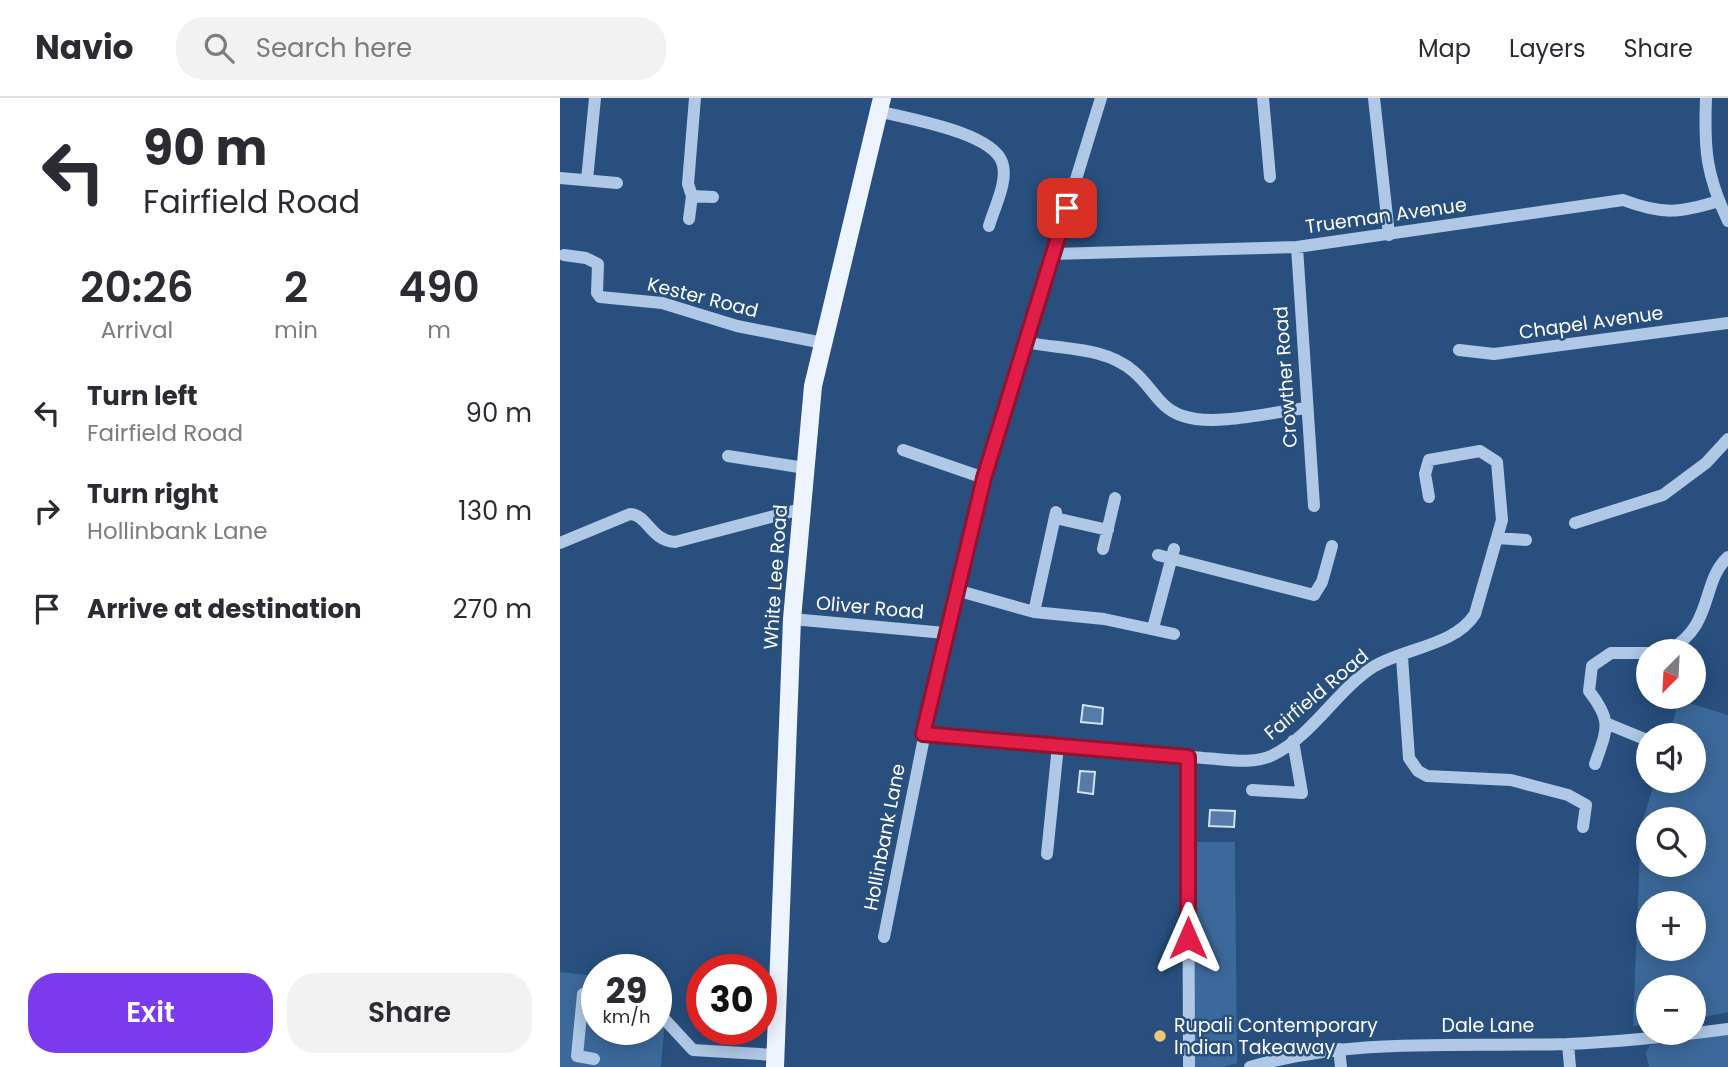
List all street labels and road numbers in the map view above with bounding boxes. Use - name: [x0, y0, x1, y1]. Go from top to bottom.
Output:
- street label: Trueman Avenue: [1304, 191, 1468, 240]
- street label: Kester Road: [645, 271, 761, 324]
- street label: Chapel Avenue: [1517, 299, 1665, 346]
- street label: Crowther Road: [1267, 305, 1304, 449]
- street label: White Lee Road: [757, 504, 794, 650]
- street label: Oliver Road: [815, 589, 925, 626]
- street label: Fairfield Road: [1258, 643, 1374, 746]
- street label: Hollinbank Lane: [857, 761, 912, 913]
- street label: Dale Lane: [1442, 1012, 1534, 1039]

